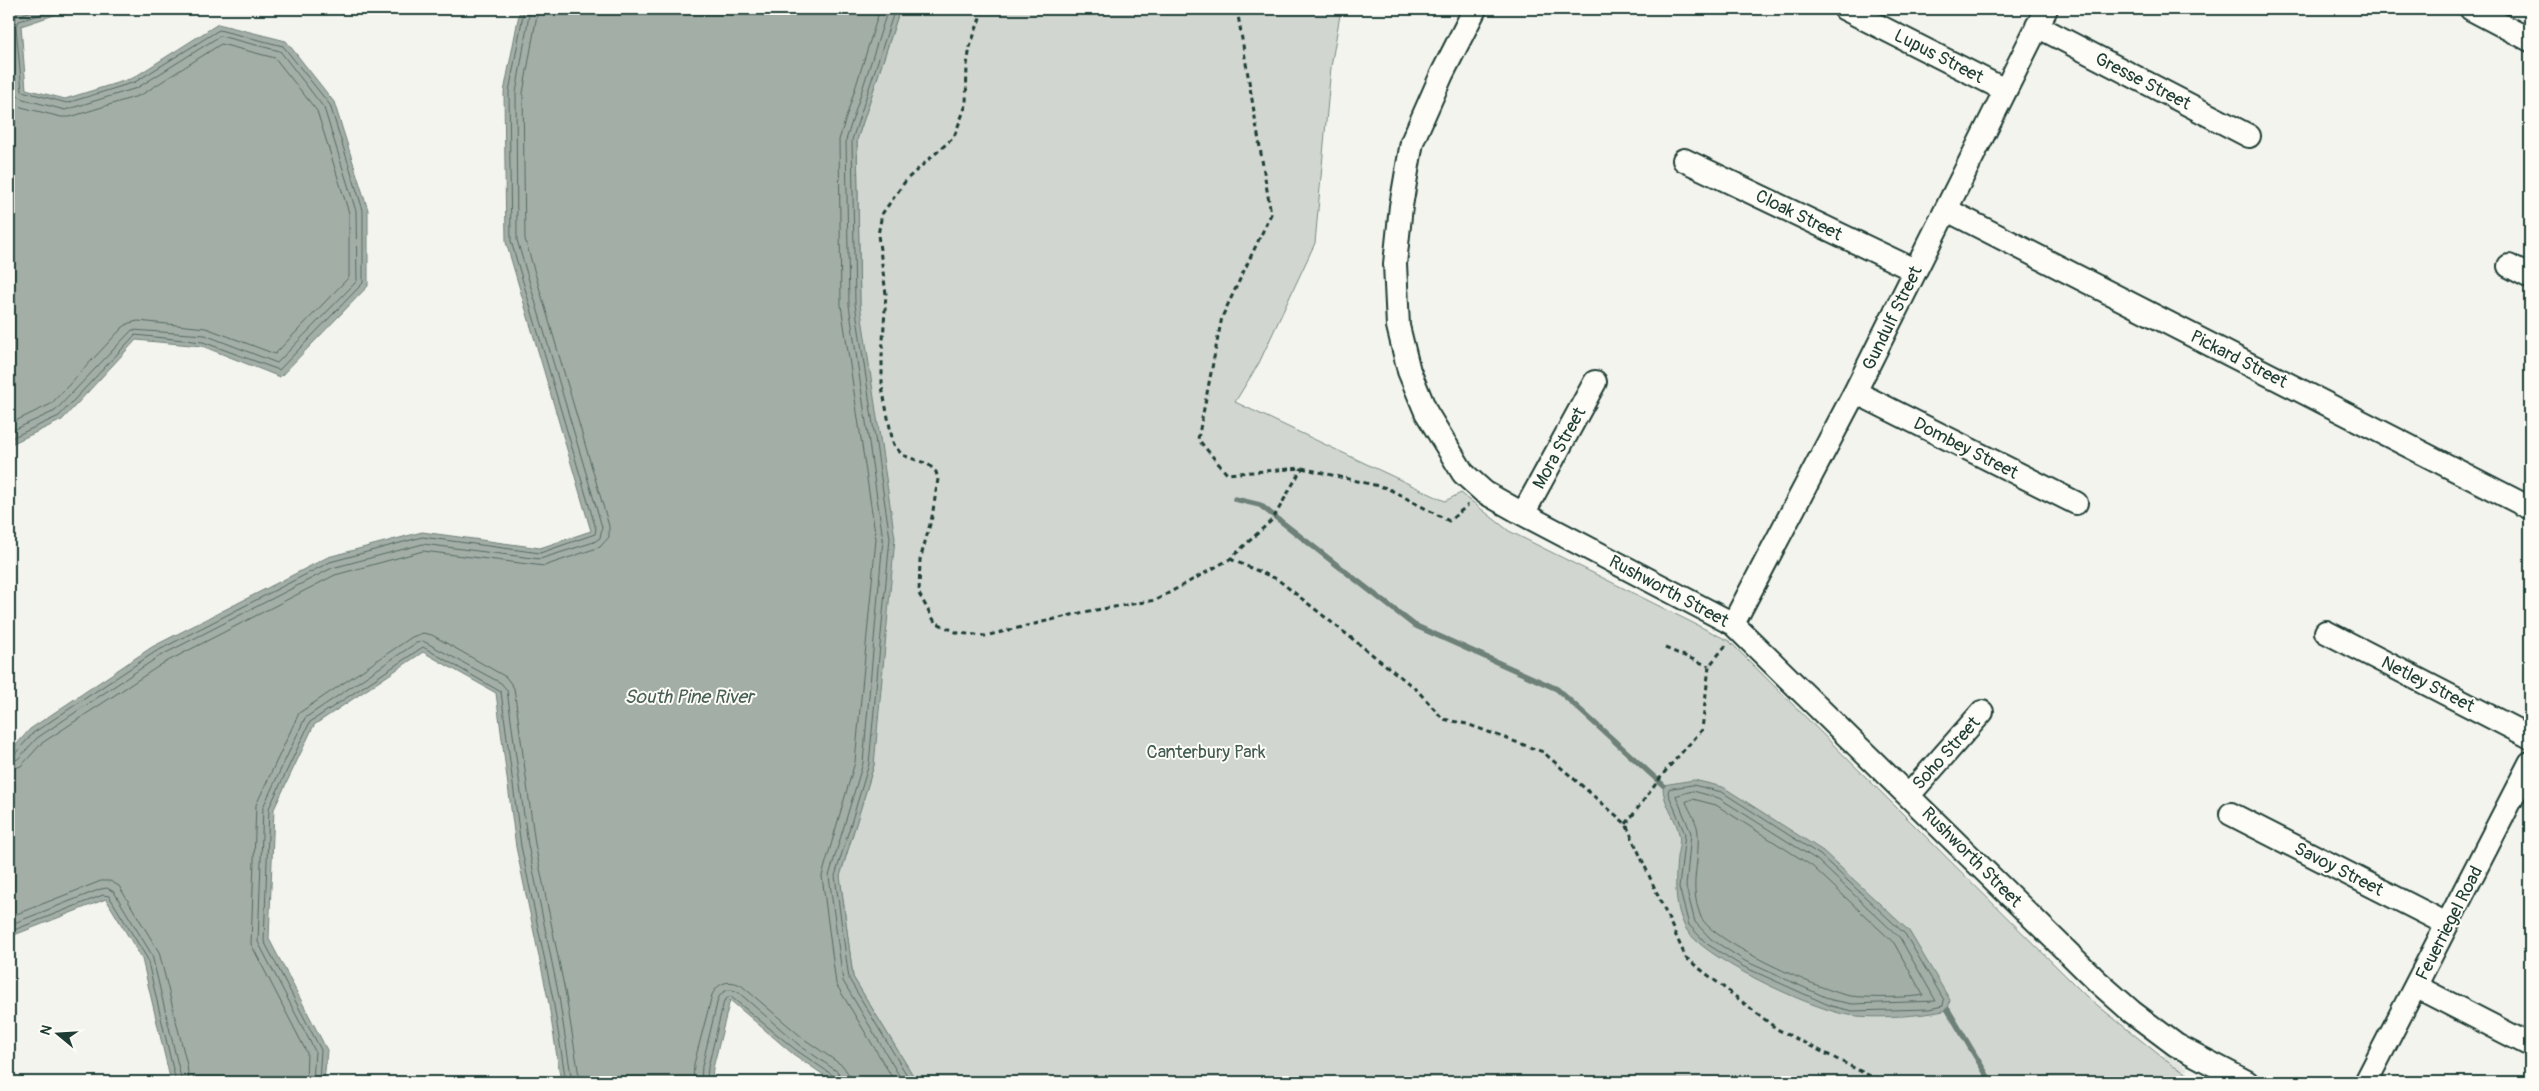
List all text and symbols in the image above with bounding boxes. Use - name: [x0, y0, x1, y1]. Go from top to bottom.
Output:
- street label: Lupus Street: [1890, 24, 1988, 89]
- street label: Gresse Street: [2091, 47, 2195, 116]
- street label: Cloak Street: [1752, 185, 1847, 247]
- street label: Gundulf Street: [1857, 262, 1928, 374]
- street label: Pickard Street: [2186, 325, 2292, 394]
- street label: Mora Street: [1528, 403, 1592, 493]
- street label: Dombey Street: [1910, 412, 2023, 485]
- street label: Rushworth Street: [1605, 550, 1733, 633]
- street label: Netley Street: [2377, 651, 2479, 718]
- water label: South Pine River: [624, 685, 756, 709]
- street label: Soho Street: [1907, 711, 1986, 795]
- park label: Canterbury Park: [1147, 741, 1266, 764]
- street label: Rushworth Street: [1917, 802, 2027, 913]
- street label: Savoy Street: [2290, 837, 2388, 902]
- street label: Feuerriegel Road: [2411, 862, 2488, 984]
- north arrow: [32, 1008, 82, 1058]
- text: N: [37, 1023, 56, 1037]

